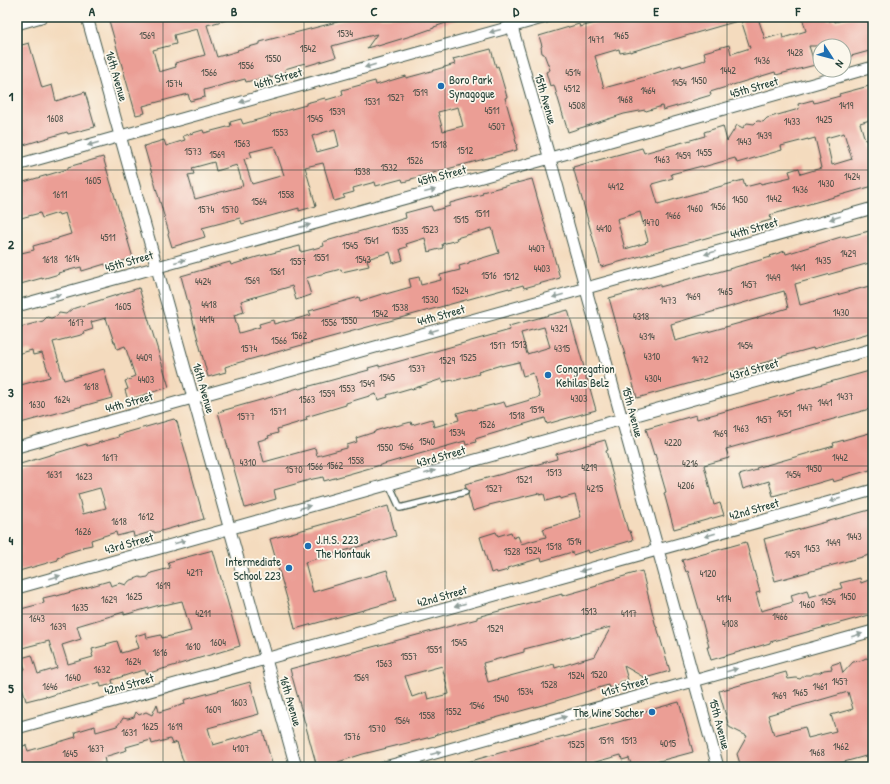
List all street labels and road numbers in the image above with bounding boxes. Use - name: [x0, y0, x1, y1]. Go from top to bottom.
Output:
- street label: 16th Avenue: [102, 49, 132, 103]
- street label: 46th Street: [252, 63, 305, 93]
- street label: 15th Avenue: [531, 72, 561, 126]
- street label: 45th Street: [728, 72, 781, 102]
- street label: 45th Street: [416, 160, 469, 190]
- street label: 44th Street: [728, 213, 781, 243]
- street label: 45th Street: [103, 246, 156, 276]
- street label: 44th Street: [415, 300, 468, 330]
- street label: 43rd Street: [728, 354, 781, 384]
- street label: 16th Avenue: [189, 361, 219, 415]
- street label: 15th Avenue: [618, 385, 648, 439]
- street label: 44th Street: [103, 387, 156, 417]
- street label: 43rd Street: [415, 441, 468, 471]
- street label: 42nd Street: [727, 494, 782, 524]
- street label: 43rd Street: [103, 528, 156, 558]
- street label: 42nd Street: [415, 581, 470, 611]
- street label: 42nd Street: [102, 669, 157, 699]
- street label: 41st Street: [599, 671, 651, 701]
- street label: 16th Avenue: [276, 674, 306, 728]
- street label: 15th Avenue: [705, 697, 735, 751]

